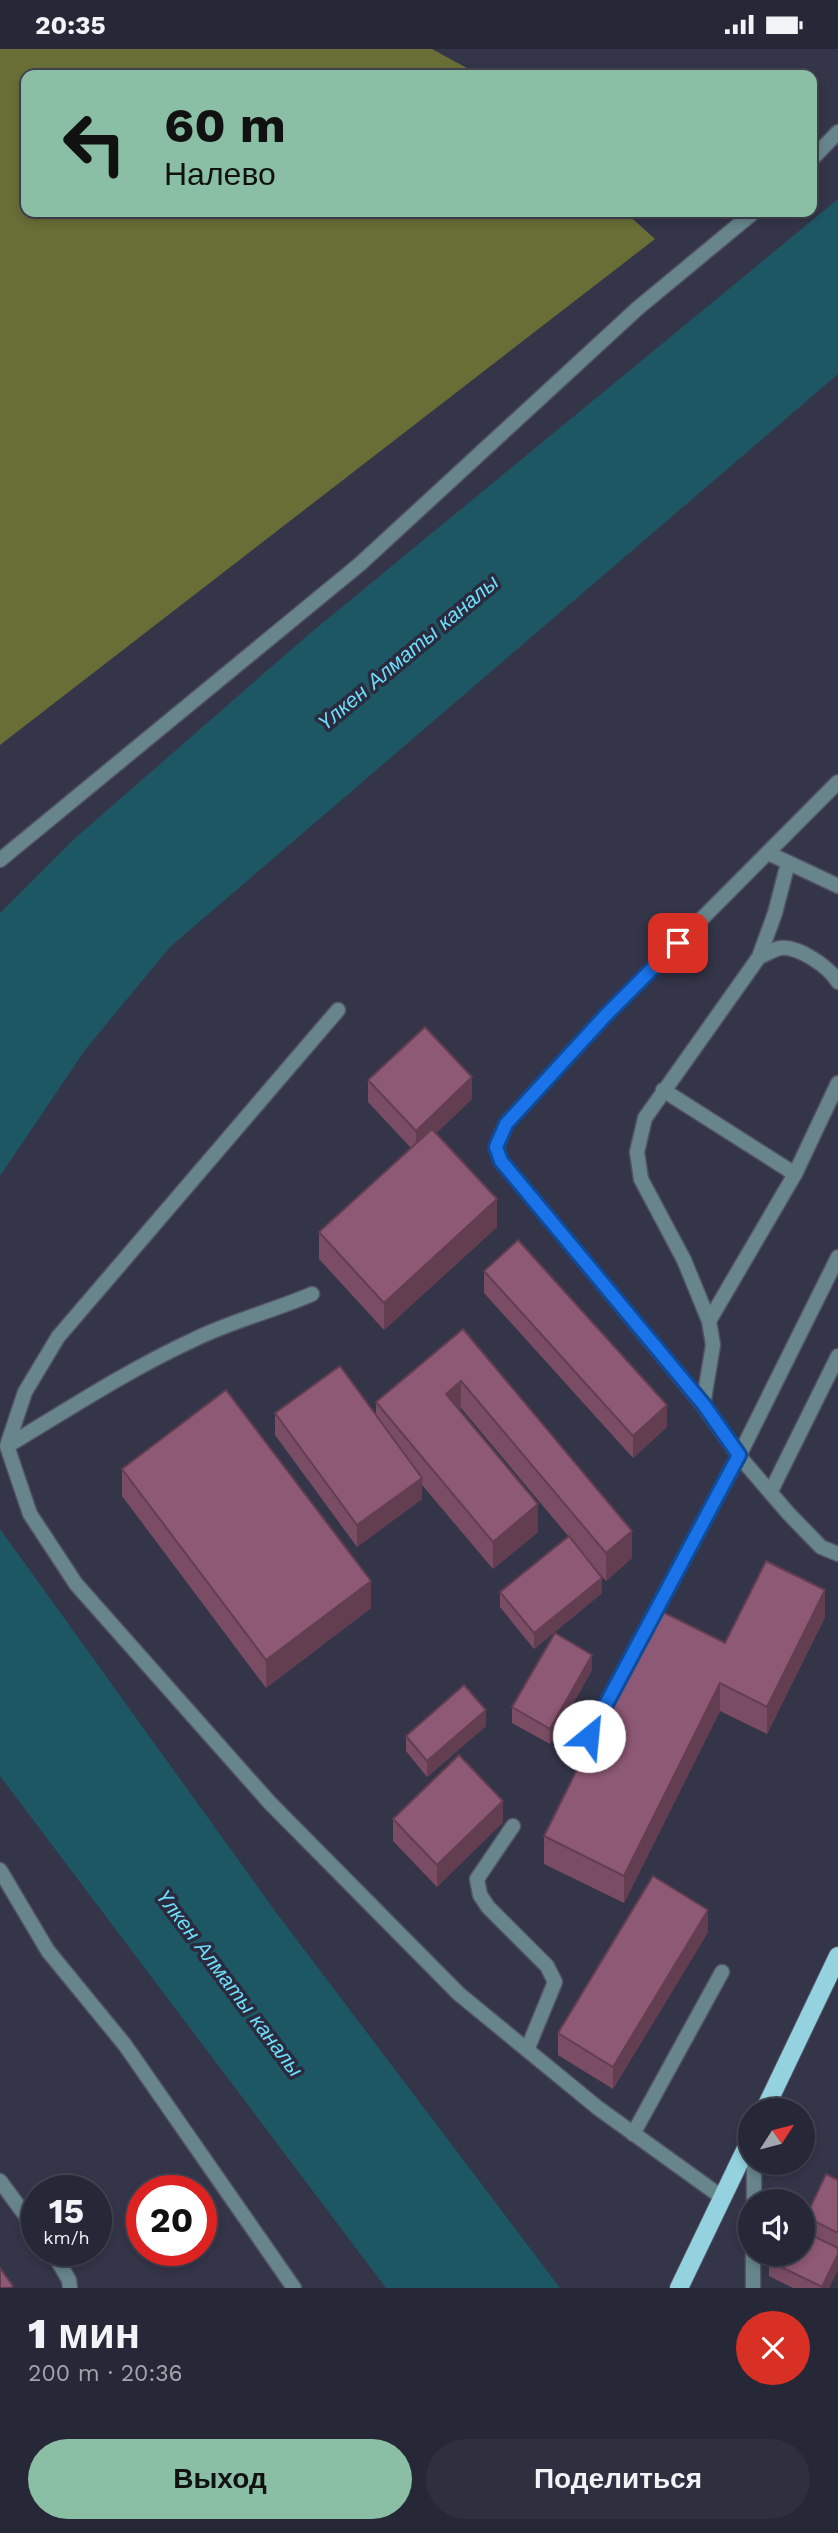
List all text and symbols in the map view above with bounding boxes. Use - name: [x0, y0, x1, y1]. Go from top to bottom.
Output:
- text: 20:35: [35, 10, 106, 40]
- text: 60 m: [164, 96, 286, 154]
- icon: left: [49, 98, 140, 189]
- text: Налево: [164, 155, 276, 193]
- water label: Үлкен Алматы каналы: [313, 569, 504, 735]
- pin: [648, 913, 708, 973]
- icon: arrive: [659, 924, 697, 962]
- position arrow: [552, 1699, 626, 1773]
- water label: Үлкен Алматы каналы: [152, 1885, 309, 2082]
- north arrow: [738, 2098, 816, 2175]
- map controls: [738, 2098, 815, 2266]
- speed limit sign: 20: [126, 2175, 217, 2266]
- button: sound: [738, 2189, 815, 2266]
- text: 15: [49, 2190, 84, 2232]
- text: km/h: [43, 2227, 90, 2248]
- text: 1 мин: [28, 2309, 140, 2358]
- button: close: [736, 2311, 810, 2385]
- text: 200 m · 20:36: [28, 2360, 183, 2387]
- button: Выход: [28, 2439, 412, 2519]
- button: Поделиться: [426, 2439, 810, 2519]

